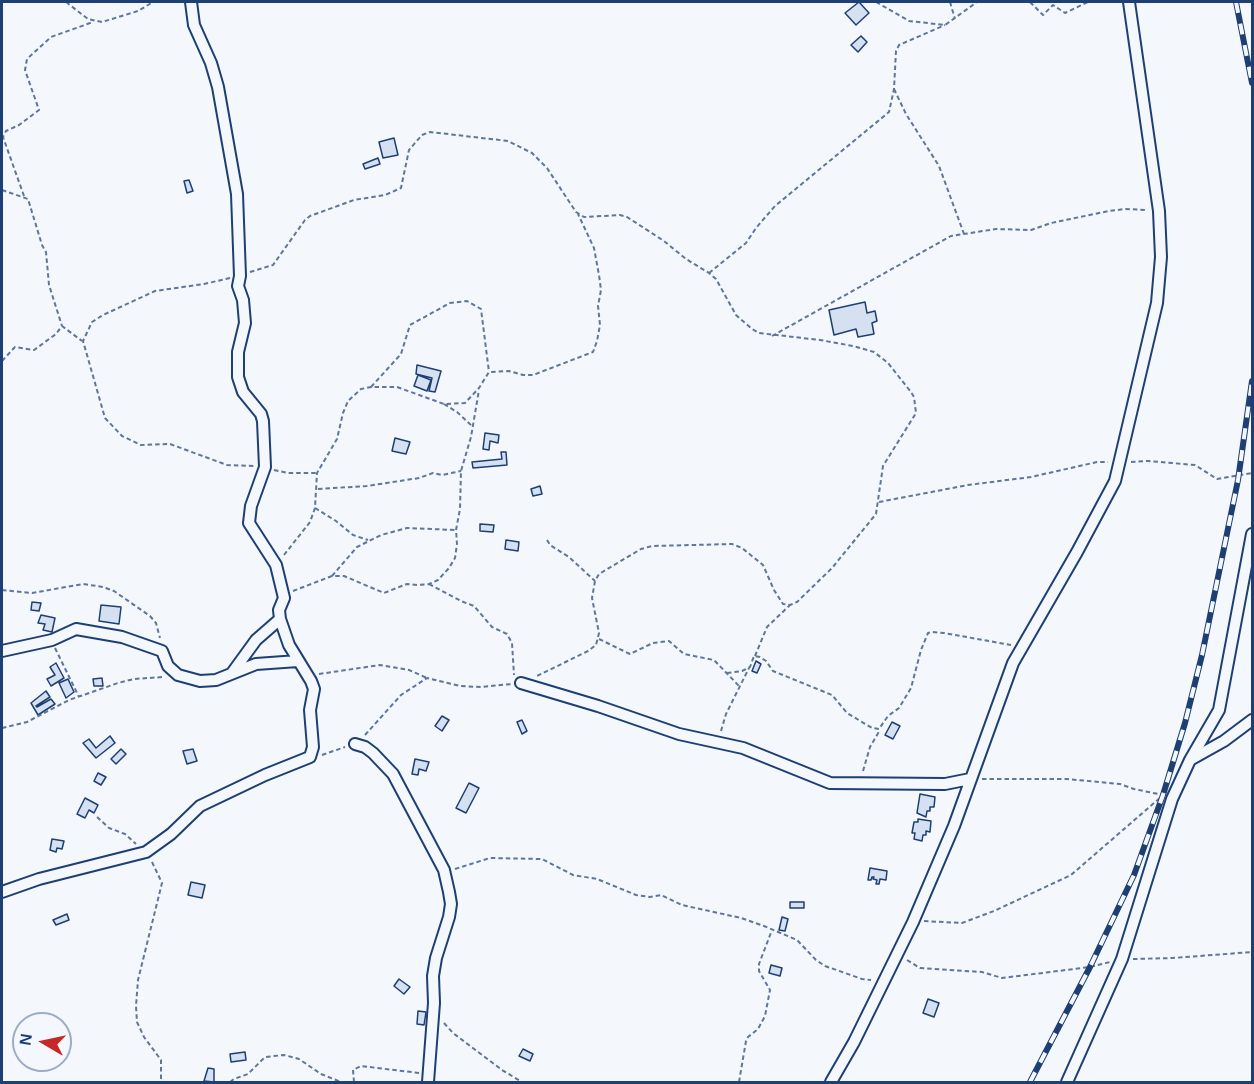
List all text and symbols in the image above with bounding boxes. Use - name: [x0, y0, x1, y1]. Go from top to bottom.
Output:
- north arrow: [12, 1012, 72, 1072]
- text: N: [16, 1032, 35, 1046]

